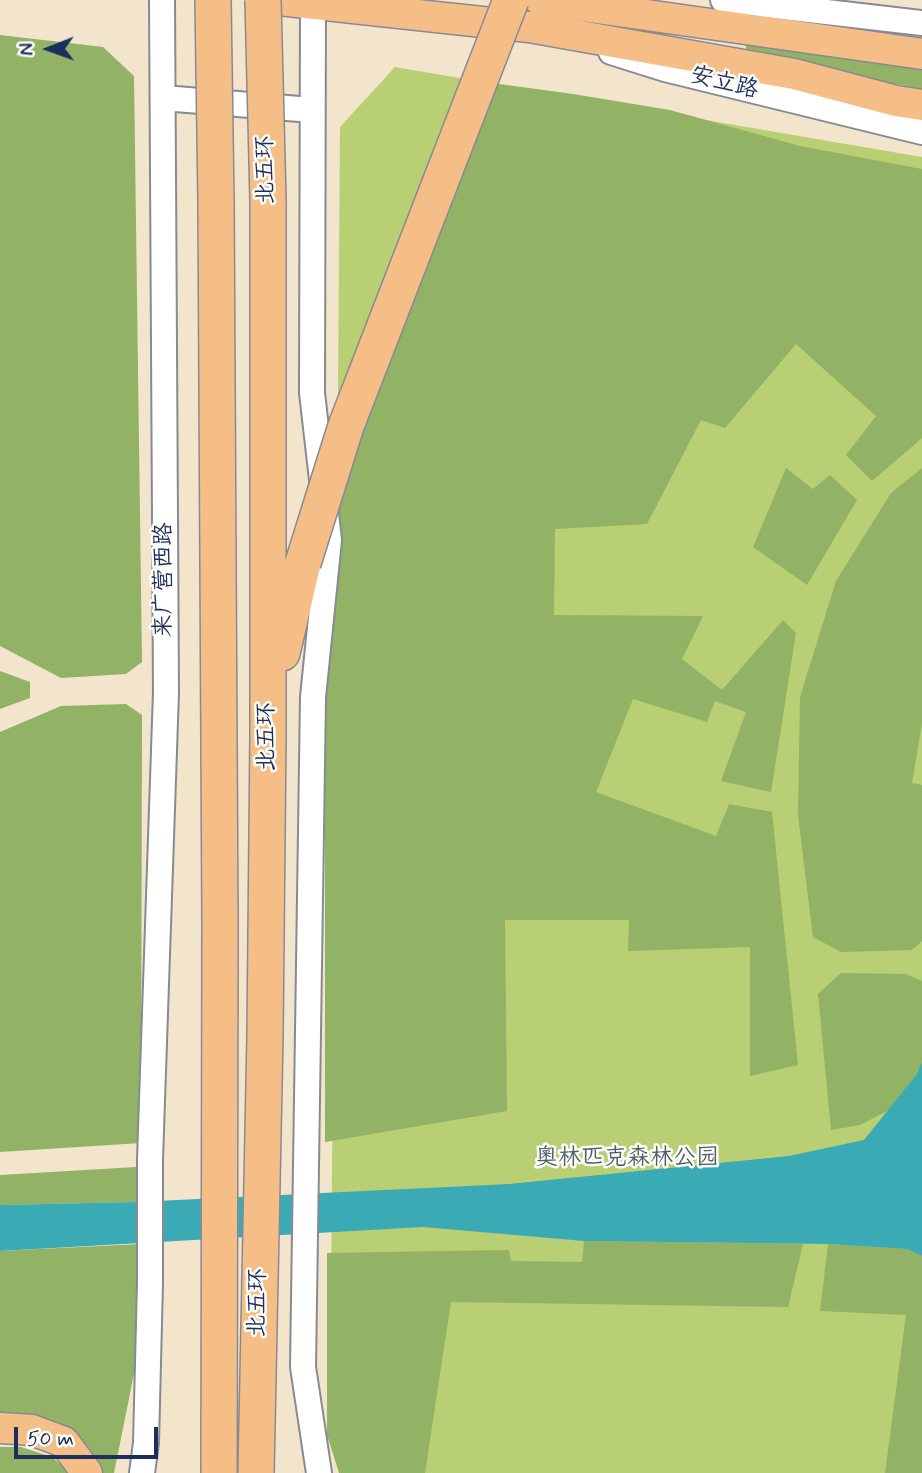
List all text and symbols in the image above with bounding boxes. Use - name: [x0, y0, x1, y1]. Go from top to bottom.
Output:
- north arrow: [14, 14, 84, 84]
- text: N: [15, 43, 40, 56]
- street label: 安立路: [687, 62, 761, 106]
- street label: 北五环: [253, 135, 281, 205]
- street label: 来广营西路: [151, 523, 179, 637]
- street label: 北五环: [254, 703, 282, 771]
- park label: 奥林匹克森林公园: [535, 1145, 719, 1173]
- street label: 北五环: [245, 1268, 273, 1338]
- scale bar: [18, 1414, 161, 1458]
- text: 50 m: [27, 1425, 74, 1453]

